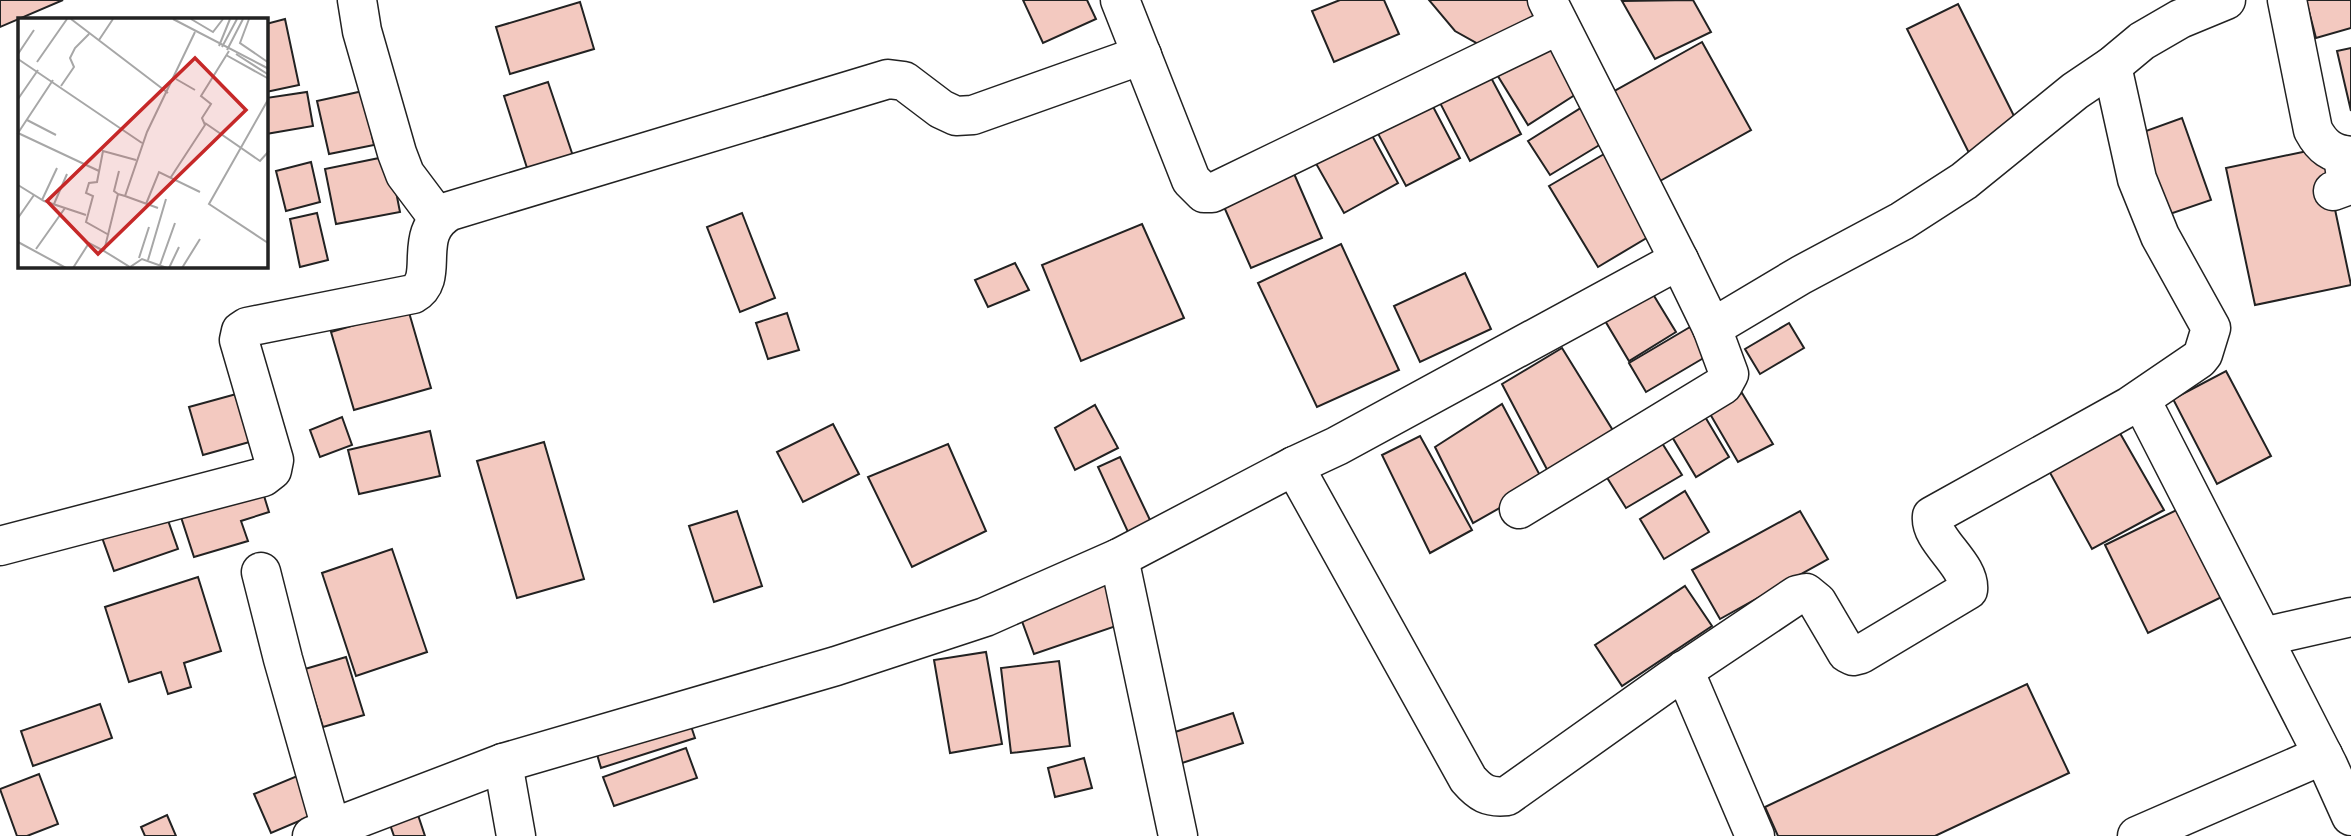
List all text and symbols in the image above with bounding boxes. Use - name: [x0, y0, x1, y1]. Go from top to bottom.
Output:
- inset map: [18, 18, 268, 268]

